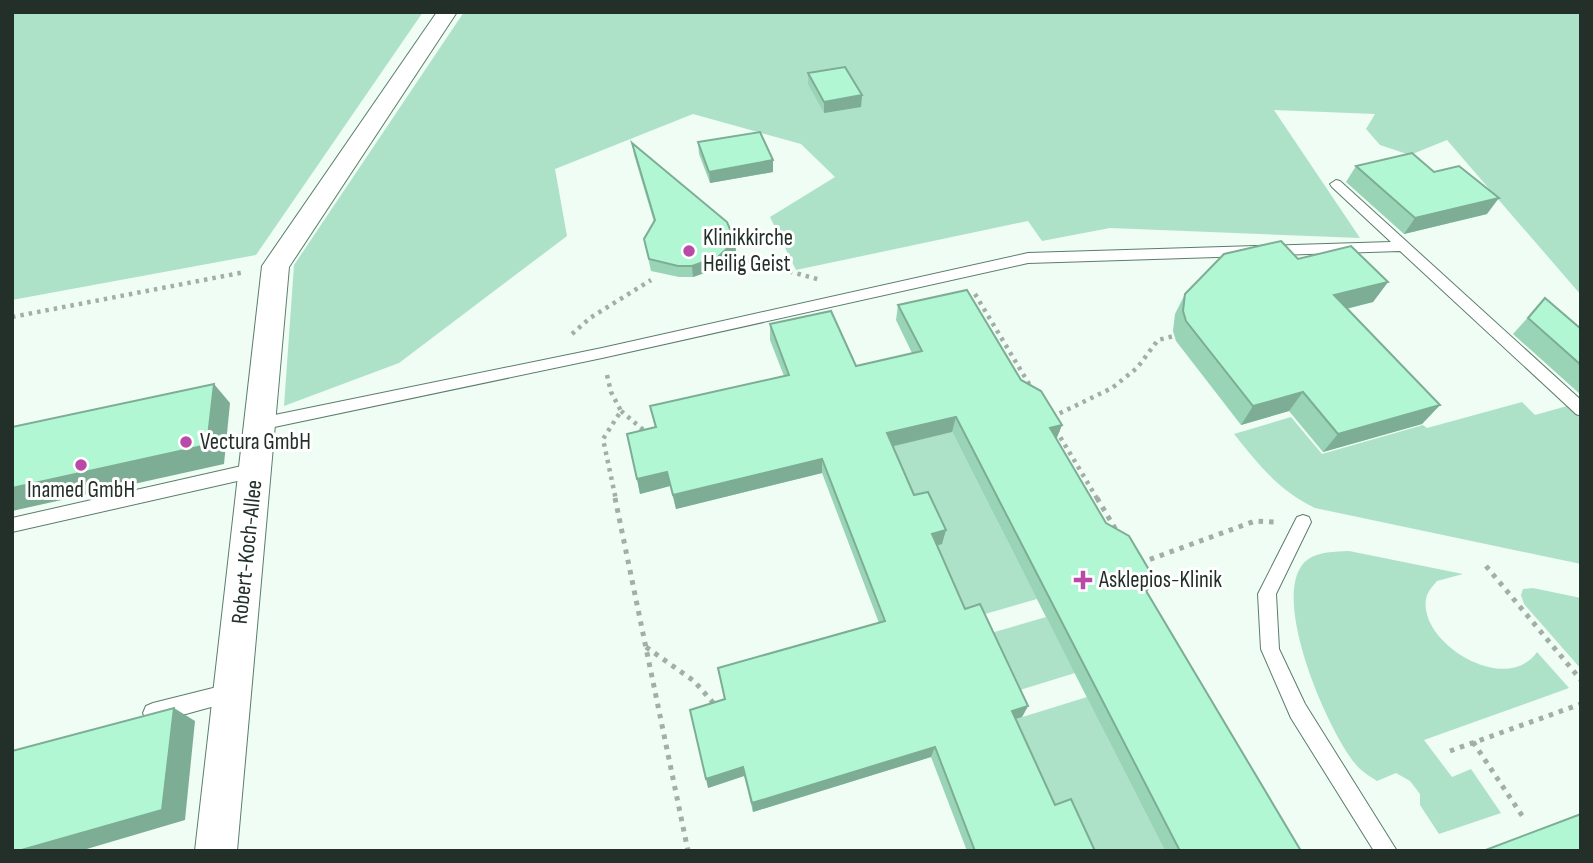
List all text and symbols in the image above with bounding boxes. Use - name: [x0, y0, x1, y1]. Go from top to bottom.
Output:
- place label: Klinikkirche Heilig Geist: [703, 224, 793, 278]
- marker: Klinikkirche Heilig Geist: [681, 243, 697, 259]
- place label: Vectura GmbH: [200, 428, 311, 456]
- marker: Vectura GmbH: [178, 434, 194, 450]
- marker: Inamed GmbH: [73, 457, 89, 473]
- place label: Inamed GmbH: [27, 476, 135, 504]
- street label: Robert-Koch-Allee: [226, 479, 268, 625]
- place label: Asklepios-Klinik: [1098, 566, 1222, 594]
- marker: Asklepios-Klinik: [1073, 570, 1093, 590]

